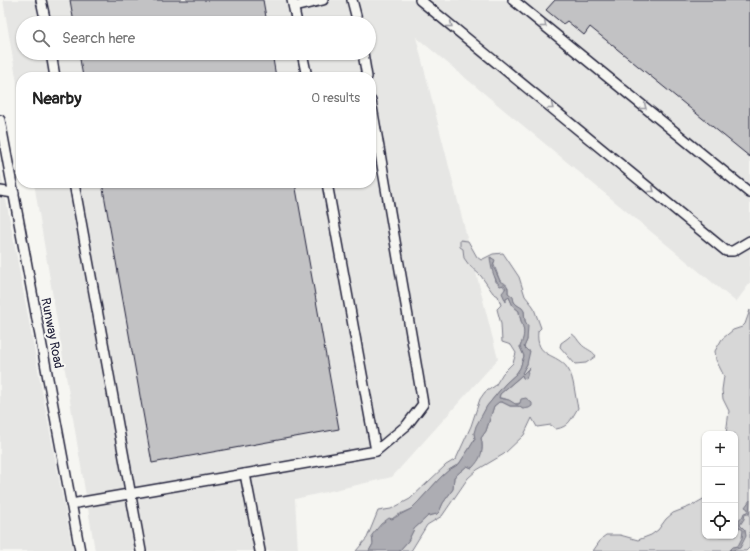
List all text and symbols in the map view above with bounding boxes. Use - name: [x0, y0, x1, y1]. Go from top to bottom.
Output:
- search box: [16, 16, 376, 60]
- one-way arrow: [446, 20, 453, 27]
- one-way arrow: [539, 20, 546, 27]
- icon: search: [30, 27, 52, 49]
- text: Search here: [62, 29, 135, 48]
- text: Nearby: [32, 88, 81, 109]
- text: 0 results: [311, 90, 360, 106]
- one-way arrow: [640, 102, 647, 109]
- one-way arrow: [546, 103, 554, 110]
- one-way arrow: [647, 185, 654, 192]
- street label: Runway Road: [37, 297, 67, 370]
- map controls: [702, 431, 738, 539]
- button: +: [702, 431, 738, 467]
- button: −: [702, 467, 738, 503]
- button: locate: [702, 503, 738, 539]

